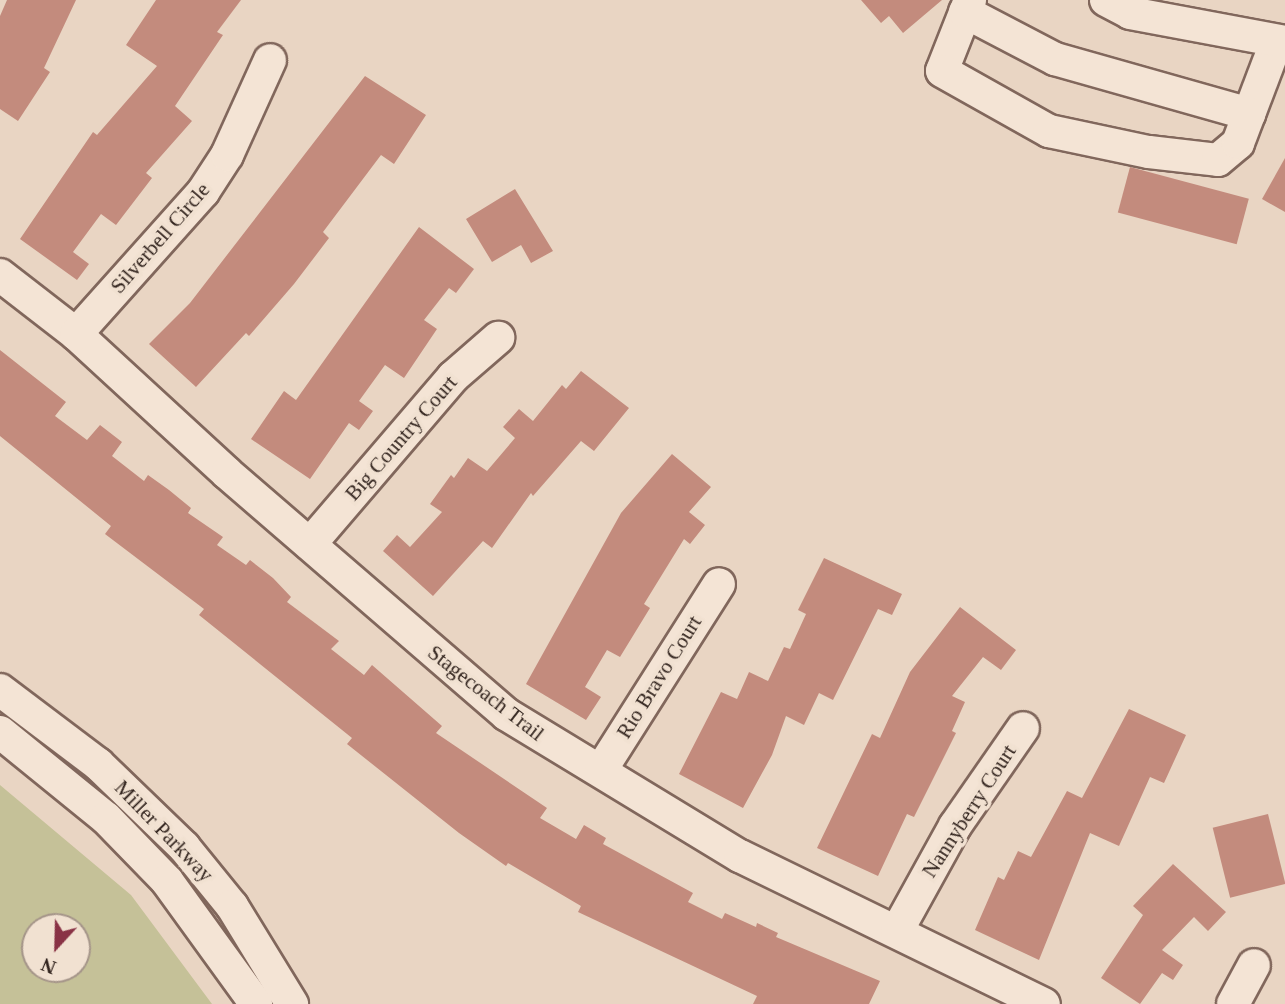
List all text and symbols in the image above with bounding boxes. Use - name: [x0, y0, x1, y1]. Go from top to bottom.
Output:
- street label: Silverbell Circle: [105, 178, 215, 298]
- street label: Big Country Court: [340, 370, 462, 506]
- street label: Rio Bravo Court: [611, 611, 707, 743]
- street label: Stagecoach Trail: [423, 640, 549, 746]
- street label: Nannyberry Court: [917, 740, 1021, 882]
- street label: Miller Parkway: [109, 775, 219, 887]
- north arrow: [21, 913, 91, 983]
- text: N: [38, 954, 59, 978]

